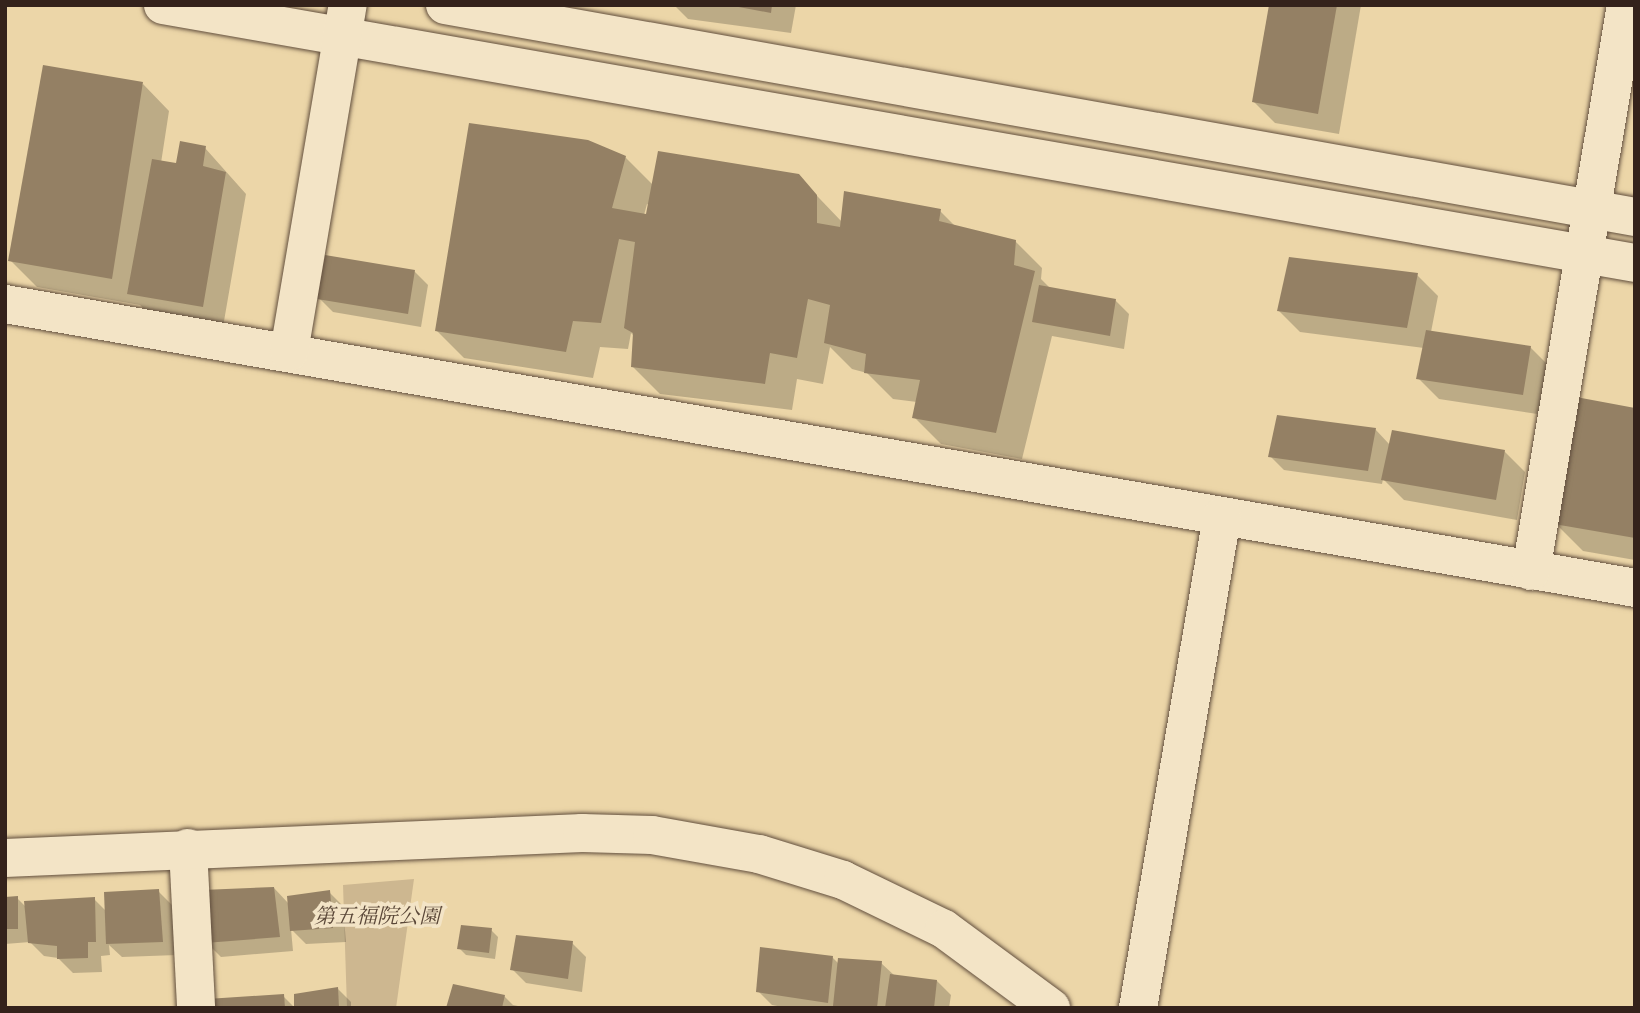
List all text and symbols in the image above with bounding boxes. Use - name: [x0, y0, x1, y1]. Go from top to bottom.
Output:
- park label: 第五福院公園: [314, 904, 440, 930]

